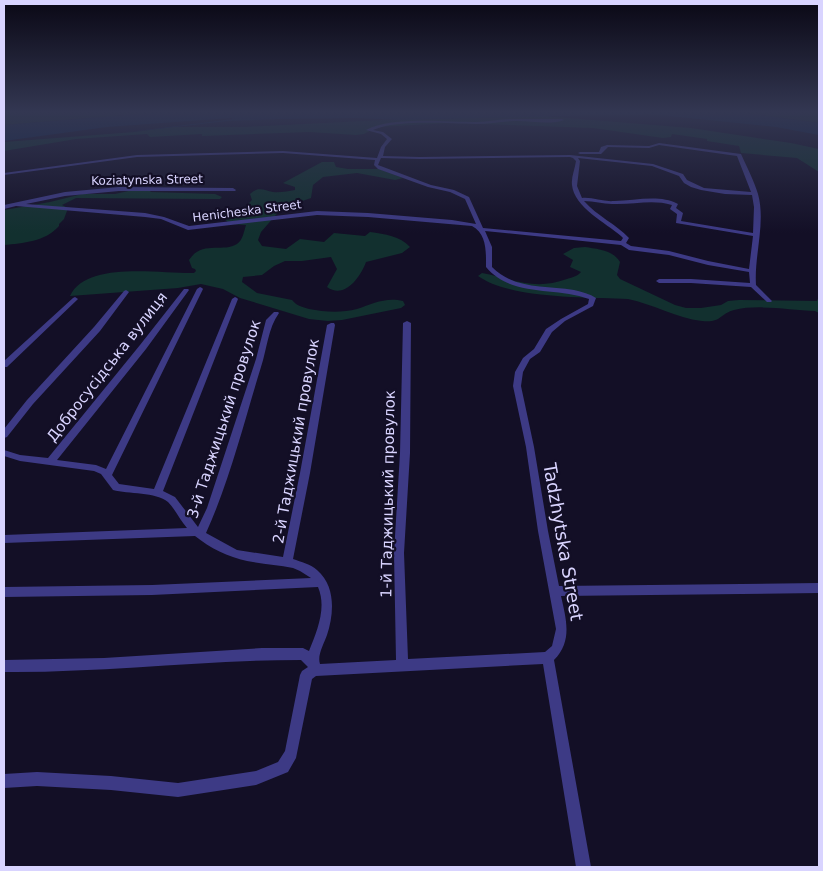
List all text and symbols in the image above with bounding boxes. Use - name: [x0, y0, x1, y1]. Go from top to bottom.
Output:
- street label: Koziatynska Street: [91, 172, 203, 188]
- street label: Henicheska Street: [192, 197, 303, 225]
- street label: Добросусідська вулиця: [43, 289, 171, 445]
- street label: 3-й Таджицький провулок: [183, 317, 265, 521]
- street label: 2-й Таджицький провулок: [269, 337, 323, 545]
- street label: 1-й Таджицький провулок: [377, 390, 399, 598]
- street label: Tadzhytska Street: [539, 460, 588, 623]

